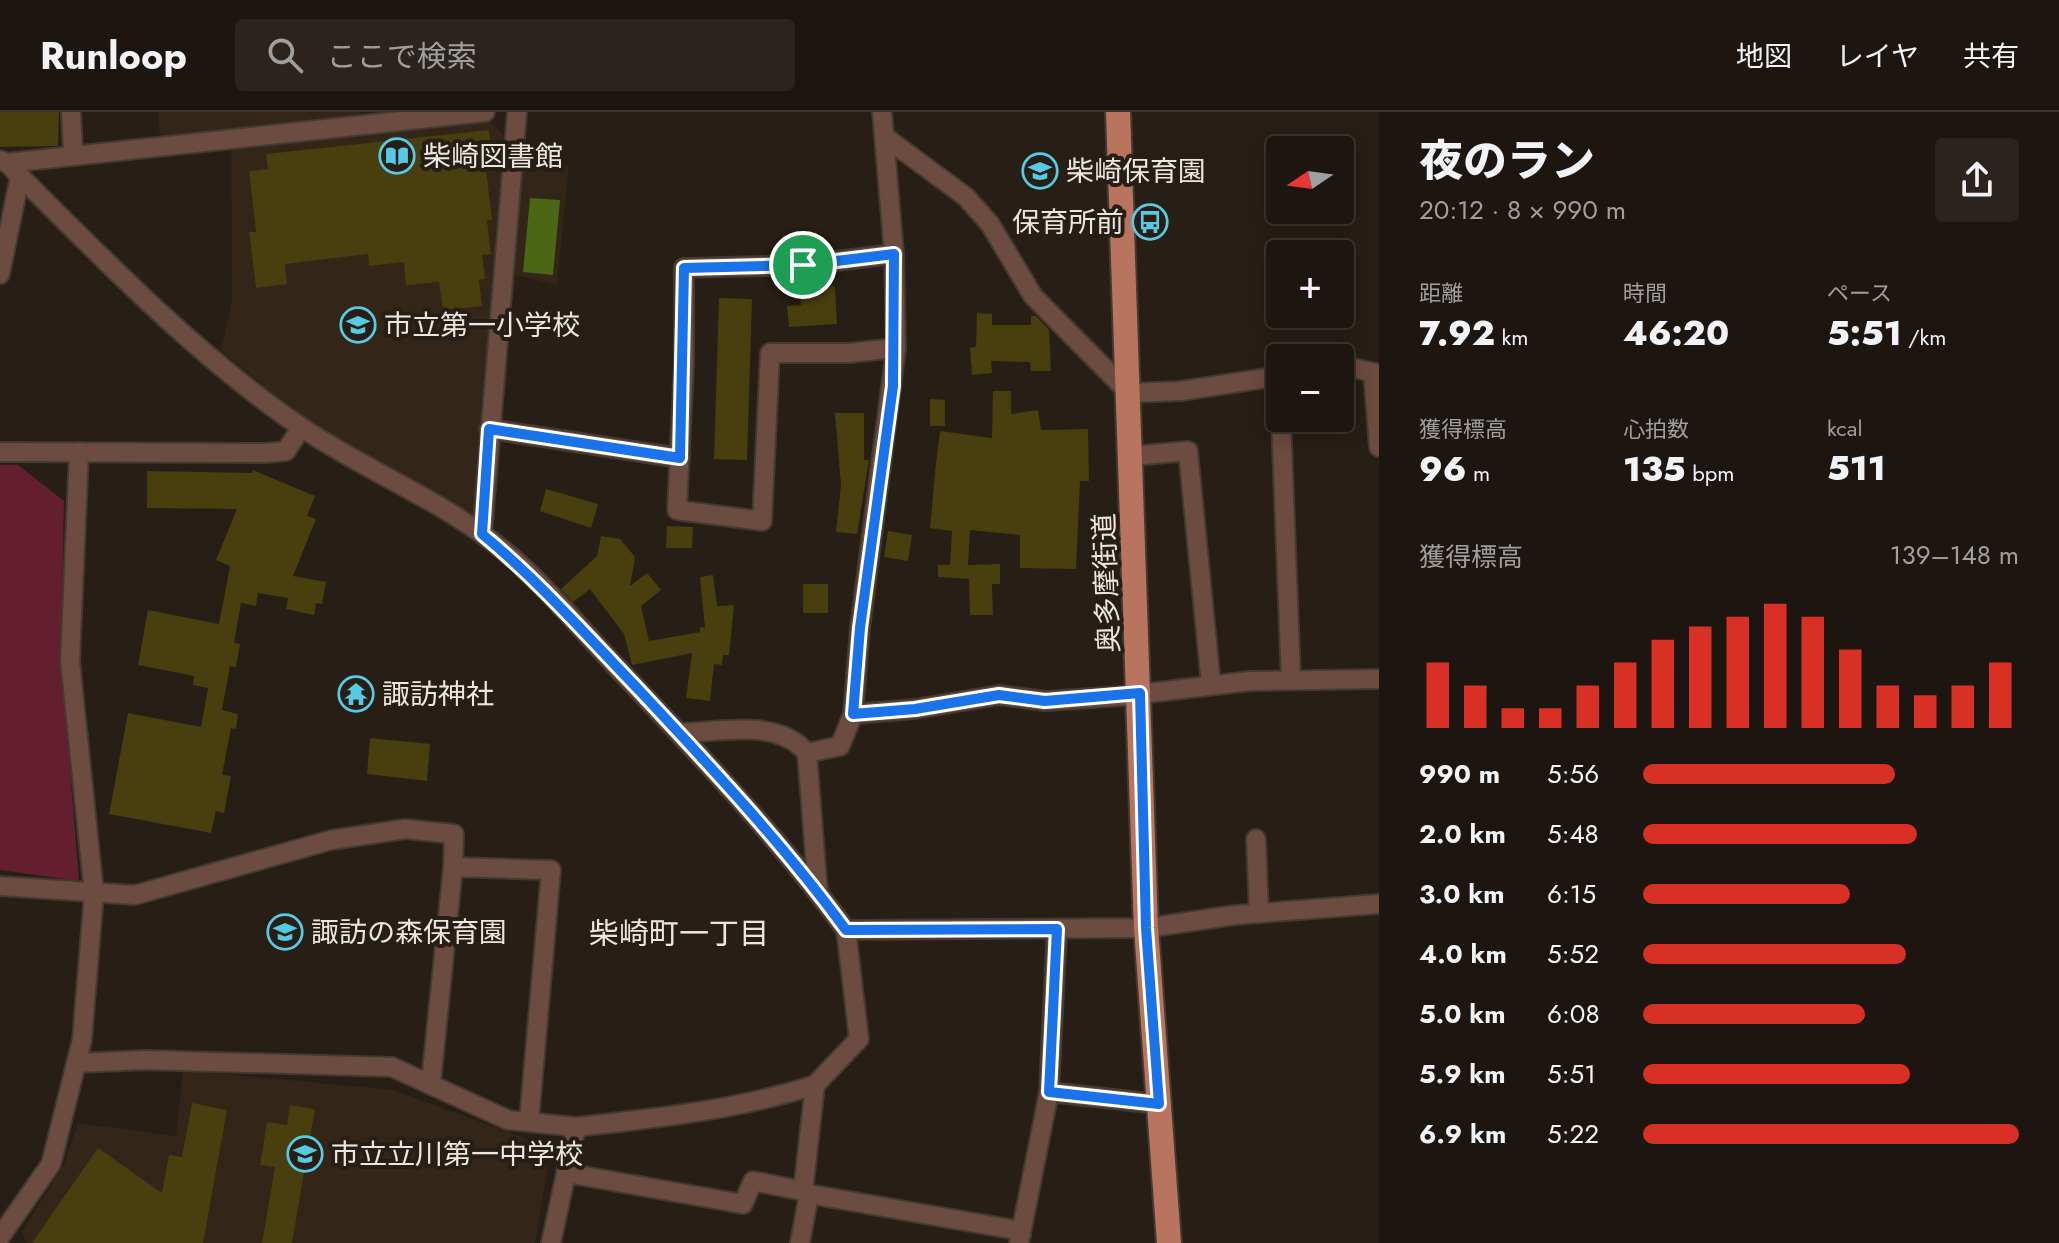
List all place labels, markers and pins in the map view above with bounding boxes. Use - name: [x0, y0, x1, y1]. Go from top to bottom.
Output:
- place label: 柴崎図書館: [423, 136, 563, 177]
- library icon: 柴崎図書館: [378, 137, 416, 175]
- place label: 柴崎保育園: [1066, 151, 1206, 192]
- school or university icon: 柴崎保育園: [1021, 152, 1059, 190]
- place label: 保育所前: [1012, 202, 1124, 243]
- bus stop icon: 保育所前: [1131, 203, 1169, 241]
- pin: [769, 231, 837, 299]
- place label: 市立第一小学校: [384, 305, 580, 346]
- school or university icon: 市立第一小学校: [339, 306, 377, 344]
- place label: 諏訪神社: [382, 674, 494, 715]
- temple icon: 諏訪神社: [337, 675, 375, 713]
- place label: 諏訪の森保育園: [311, 912, 507, 953]
- school or university icon: 諏訪の森保育園: [266, 913, 304, 951]
- place label: 市立立川第一中学校: [331, 1134, 583, 1175]
- school or university icon: 市立立川第一中学校: [286, 1135, 324, 1173]

